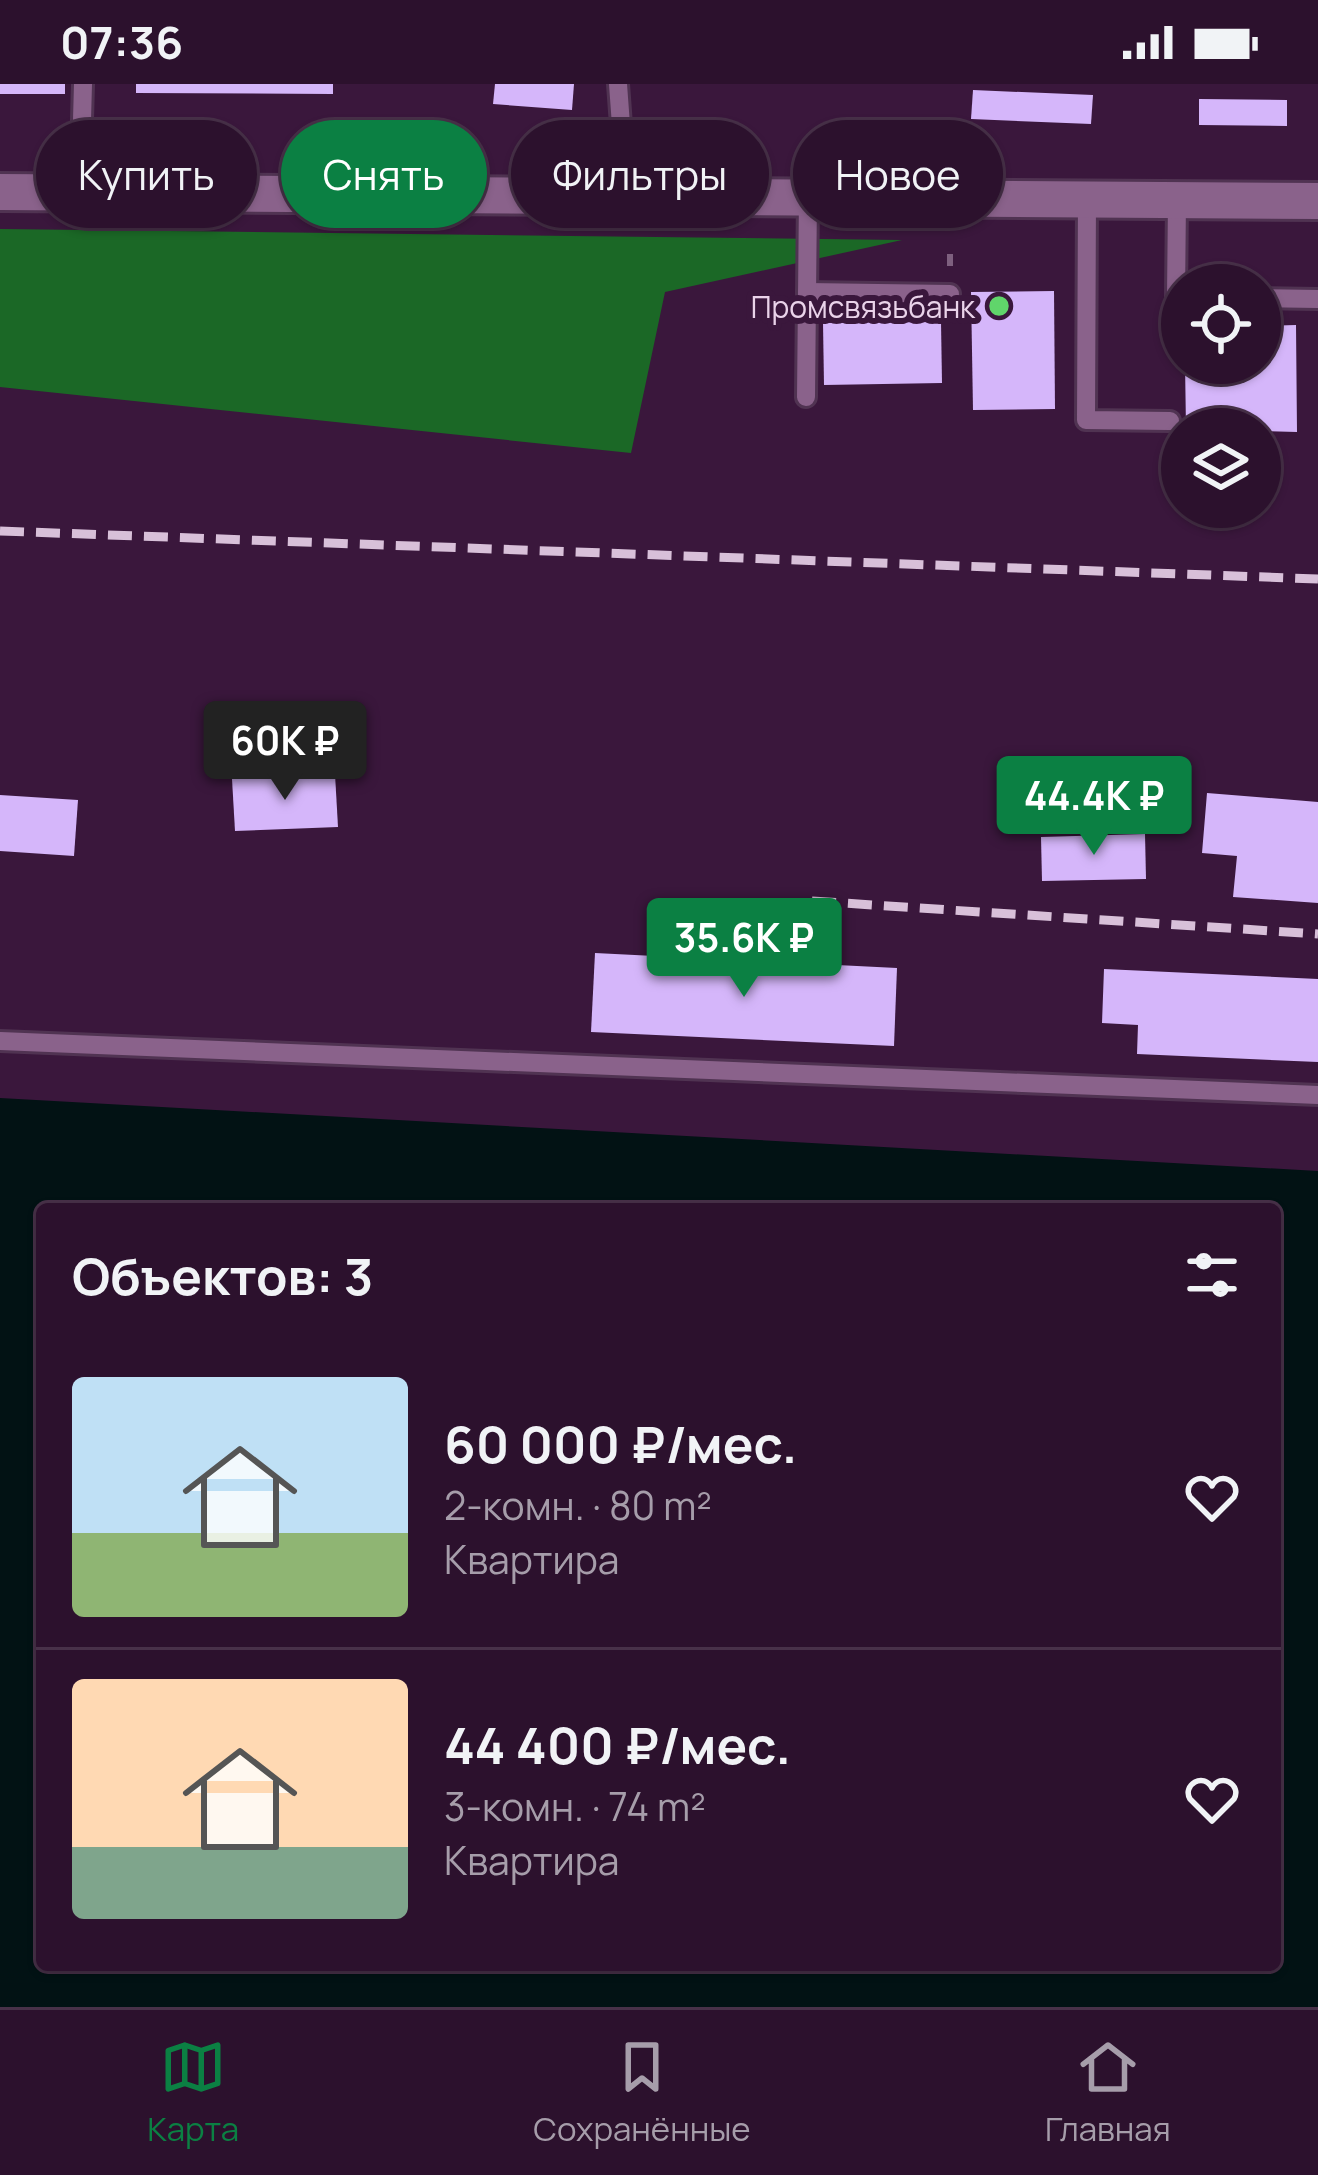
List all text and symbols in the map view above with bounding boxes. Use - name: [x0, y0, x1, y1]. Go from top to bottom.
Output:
- text: 07:36: [60, 11, 183, 73]
- chip: Купить: [36, 120, 257, 228]
- chip: Снять: [281, 120, 487, 228]
- chip: Фильтры: [511, 120, 769, 228]
- chip: Новое: [793, 120, 1003, 228]
- map controls: [1161, 264, 1281, 528]
- button: locate: [1161, 264, 1281, 384]
- place label: Промсвязьбанк: [751, 286, 976, 327]
- marker: Промсвязьбанк: [986, 293, 1012, 319]
- button: layers: [1161, 408, 1281, 528]
- pin: 60K ₽: [201, 701, 369, 803]
- text: 60K ₽: [231, 713, 339, 767]
- pin: 44.4K ₽: [983, 756, 1205, 858]
- text: 44.4K ₽: [1024, 768, 1164, 822]
- pin: 35.6K ₽: [633, 898, 855, 1000]
- text: 35.6K ₽: [674, 910, 814, 964]
- text: Объектов: 3: [72, 1241, 373, 1310]
- icon: filters: [1179, 1242, 1245, 1308]
- text: 60 000 ₽/мес.: [444, 1409, 797, 1478]
- icon: home: [168, 1425, 312, 1569]
- icon: heart: [1179, 1464, 1245, 1530]
- text: 2-комн. · 80 m²: [444, 1478, 712, 1532]
- text: Квартира: [444, 1532, 619, 1586]
- text: 44 400 ₽/мес.: [444, 1710, 791, 1779]
- icon: home: [168, 1727, 312, 1871]
- icon: heart: [1179, 1766, 1245, 1832]
- text: 3-комн. · 74 m²: [444, 1779, 706, 1833]
- text: Квартира: [444, 1833, 619, 1887]
- tab: Карта: [147, 2034, 239, 2151]
- tab: Сохранённые: [533, 2034, 751, 2151]
- tab: Главная: [1045, 2034, 1171, 2151]

